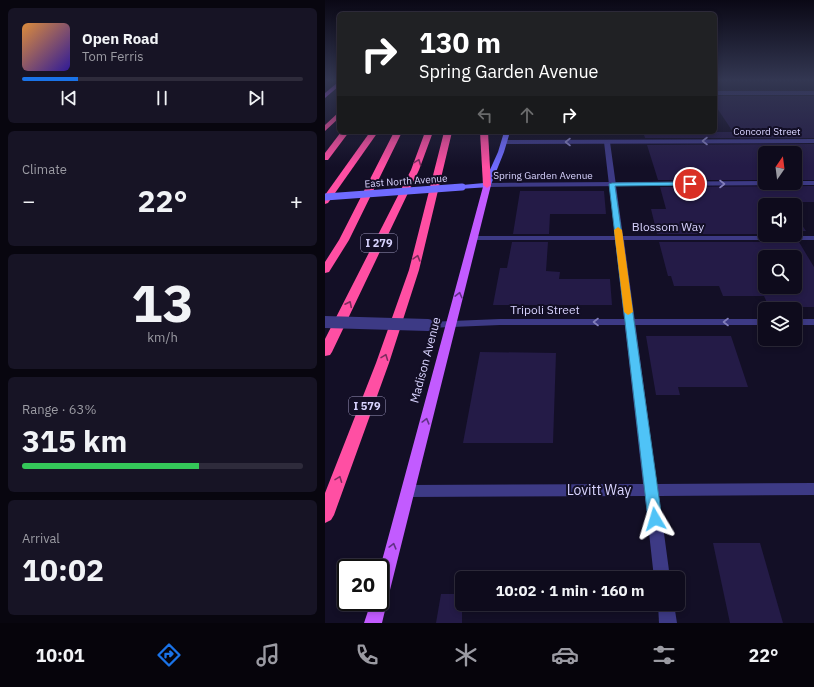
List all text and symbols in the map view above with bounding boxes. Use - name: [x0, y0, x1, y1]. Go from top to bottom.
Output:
- text: 130 m: [419, 24, 501, 61]
- icon: right: [353, 28, 405, 80]
- text: Open Road: [82, 29, 159, 48]
- text: Tom Ferris: [82, 48, 144, 65]
- text: Spring Garden Avenue: [419, 60, 599, 83]
- icon: previous: [58, 87, 80, 109]
- icon: pause: [151, 87, 173, 109]
- icon: next: [245, 87, 267, 109]
- icon: left: [474, 104, 496, 126]
- icon: ahead: [516, 104, 538, 126]
- icon: right: [558, 104, 580, 126]
- street label: Concord Street: [733, 125, 801, 138]
- one-way arrow: [702, 137, 708, 145]
- one-way arrow: [565, 138, 571, 146]
- north arrow: [758, 146, 802, 190]
- map controls: [758, 146, 802, 346]
- one-way arrow: [413, 159, 421, 166]
- text: Climate: [22, 161, 67, 178]
- pin: [673, 167, 707, 201]
- street label: Spring Garden Avenue: [493, 169, 593, 182]
- street label: East North Avenue: [364, 172, 448, 190]
- icon: arrive: [679, 173, 701, 195]
- one-way arrow: [719, 180, 725, 188]
- text: 22°: [137, 181, 188, 220]
- text: −: [22, 186, 35, 215]
- text: +: [290, 186, 303, 215]
- button: sound: [758, 198, 802, 242]
- street label: Blossom Way: [632, 219, 704, 234]
- road number: I 279: [361, 234, 397, 252]
- button: search: [758, 250, 802, 294]
- one-way arrow: [412, 255, 421, 262]
- text: 13: [131, 269, 194, 336]
- one-way arrow: [454, 292, 463, 299]
- one-way arrow: [344, 301, 352, 309]
- street label: Tripoli Street: [510, 302, 580, 317]
- button: layers: [758, 302, 802, 346]
- street label: Madison Avenue: [406, 315, 444, 405]
- one-way arrow: [593, 318, 599, 326]
- one-way arrow: [723, 318, 729, 326]
- text: km/h: [147, 329, 178, 346]
- one-way arrow: [381, 354, 389, 361]
- road number: I 579: [349, 397, 385, 415]
- text: Range · 63%: [22, 401, 96, 418]
- one-way arrow: [421, 417, 430, 424]
- text: 315 km: [22, 421, 127, 460]
- one-way arrow: [334, 475, 342, 482]
- street label: Lovitt Way: [567, 481, 631, 499]
- position arrow: [634, 498, 676, 540]
- text: Arrival: [22, 530, 60, 547]
- one-way arrow: [389, 543, 397, 550]
- text: 10:02: [22, 550, 104, 589]
- speed limit sign: 20: [337, 559, 389, 611]
- text: 10:02 · 1 min · 160 m: [496, 581, 644, 600]
- icon: directions: [155, 641, 183, 669]
- icon: music: [254, 641, 282, 669]
- icon: phone: [353, 641, 381, 669]
- icon: climate: [452, 641, 480, 669]
- icon: car: [551, 641, 579, 669]
- icon: filters: [650, 641, 678, 669]
- text: 10:01: [35, 644, 85, 667]
- text: 22°: [748, 644, 779, 667]

